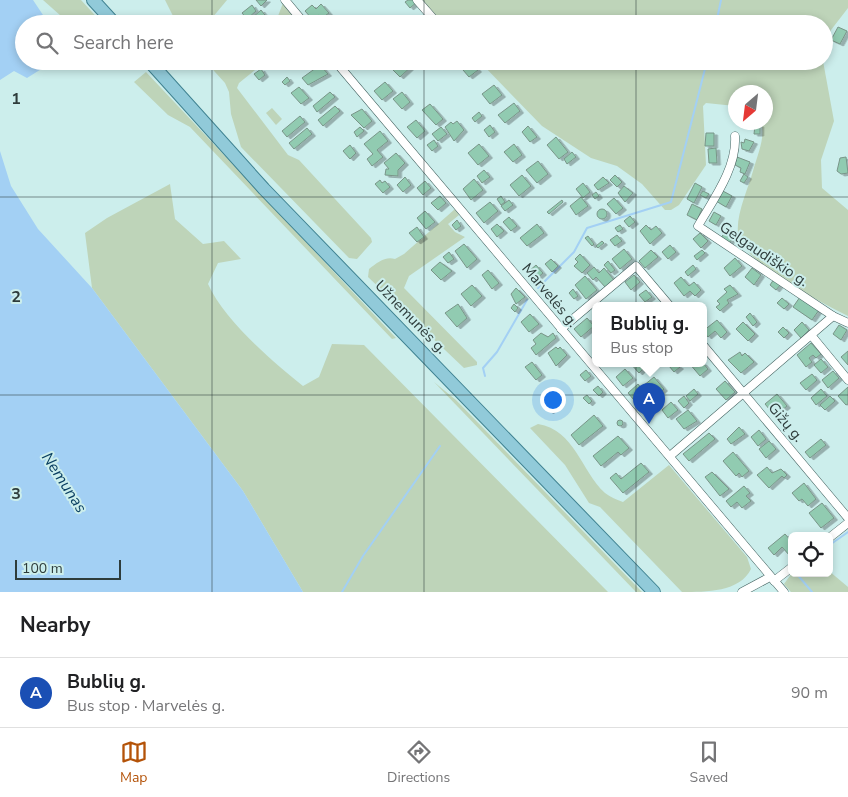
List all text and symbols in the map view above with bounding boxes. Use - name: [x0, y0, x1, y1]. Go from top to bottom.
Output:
- search box: [15, 15, 833, 70]
- icon: search: [33, 29, 61, 57]
- text: Search here: [73, 30, 174, 56]
- north arrow: [728, 85, 773, 130]
- text: 1: [11, 88, 21, 110]
- street label: Gelgaudiškio g.: [716, 217, 812, 291]
- street label: Marvelės g.: [517, 259, 583, 331]
- street label: Užnemunės g.: [371, 276, 451, 358]
- text: 2: [11, 286, 21, 308]
- popup: [592, 302, 707, 367]
- text: Bublių g.: [610, 311, 689, 337]
- text: Bus stop: [610, 337, 673, 359]
- pin: A: [633, 383, 665, 424]
- your location: [540, 387, 566, 413]
- street label: Gižų g.: [764, 398, 808, 446]
- water label: Nemunas: [36, 448, 92, 517]
- text: 3: [11, 483, 21, 505]
- map controls: [788, 532, 833, 577]
- button: locate: [788, 532, 833, 577]
- scale bar: [15, 557, 121, 580]
- text: 100 m: [22, 559, 63, 578]
- text: Nearby: [20, 611, 90, 639]
- text: Bublių g.: [67, 669, 146, 695]
- text: A: [30, 682, 42, 704]
- text: 90 m: [791, 682, 828, 704]
- text: Bus stop · Marvelės g.: [67, 695, 225, 717]
- tab: Map: [120, 738, 148, 787]
- tab: Directions: [387, 738, 450, 787]
- tab: Saved: [690, 738, 728, 787]

